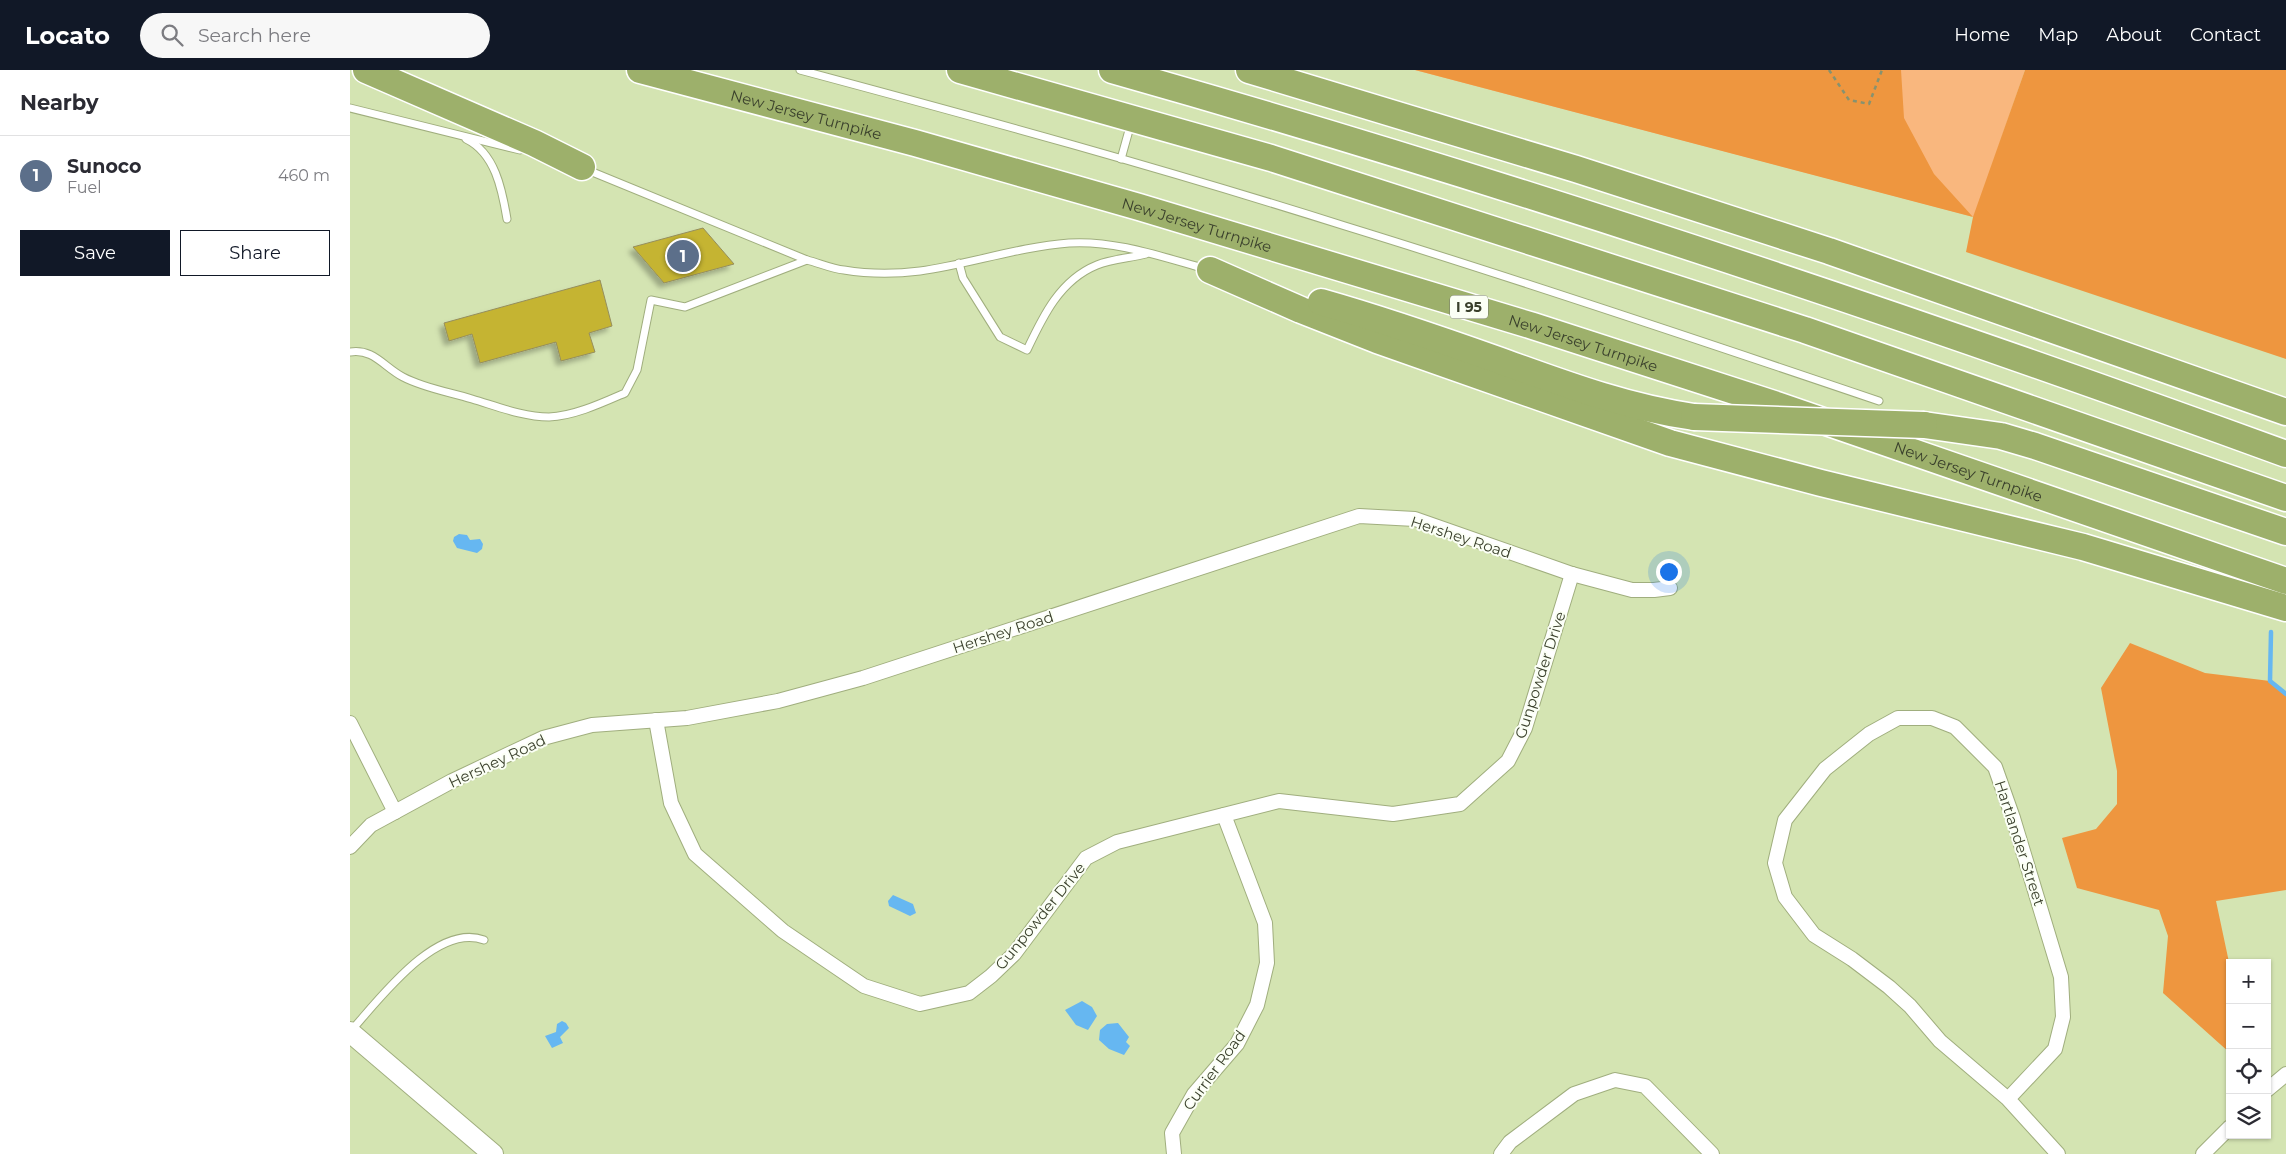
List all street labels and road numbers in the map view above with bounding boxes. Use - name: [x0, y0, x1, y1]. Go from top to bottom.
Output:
- street label: New Jersey Turnpike: [729, 85, 884, 143]
- street label: New Jersey Turnpike: [1120, 193, 1274, 256]
- road number: I 95: [1450, 296, 1488, 318]
- street label: New Jersey Turnpike: [1506, 310, 1660, 375]
- street label: New Jersey Turnpike: [1892, 437, 2045, 506]
- street label: Hershey Road: [1408, 512, 1514, 562]
- street label: Hershey Road: [950, 607, 1056, 657]
- street label: Gunpowder Drive: [1510, 609, 1570, 741]
- street label: Hershey Road: [445, 730, 549, 792]
- street label: Hartlander Street: [1991, 778, 2049, 908]
- street label: Gunpowder Drive: [991, 858, 1089, 974]
- street label: Currier Road: [1179, 1026, 1249, 1114]

